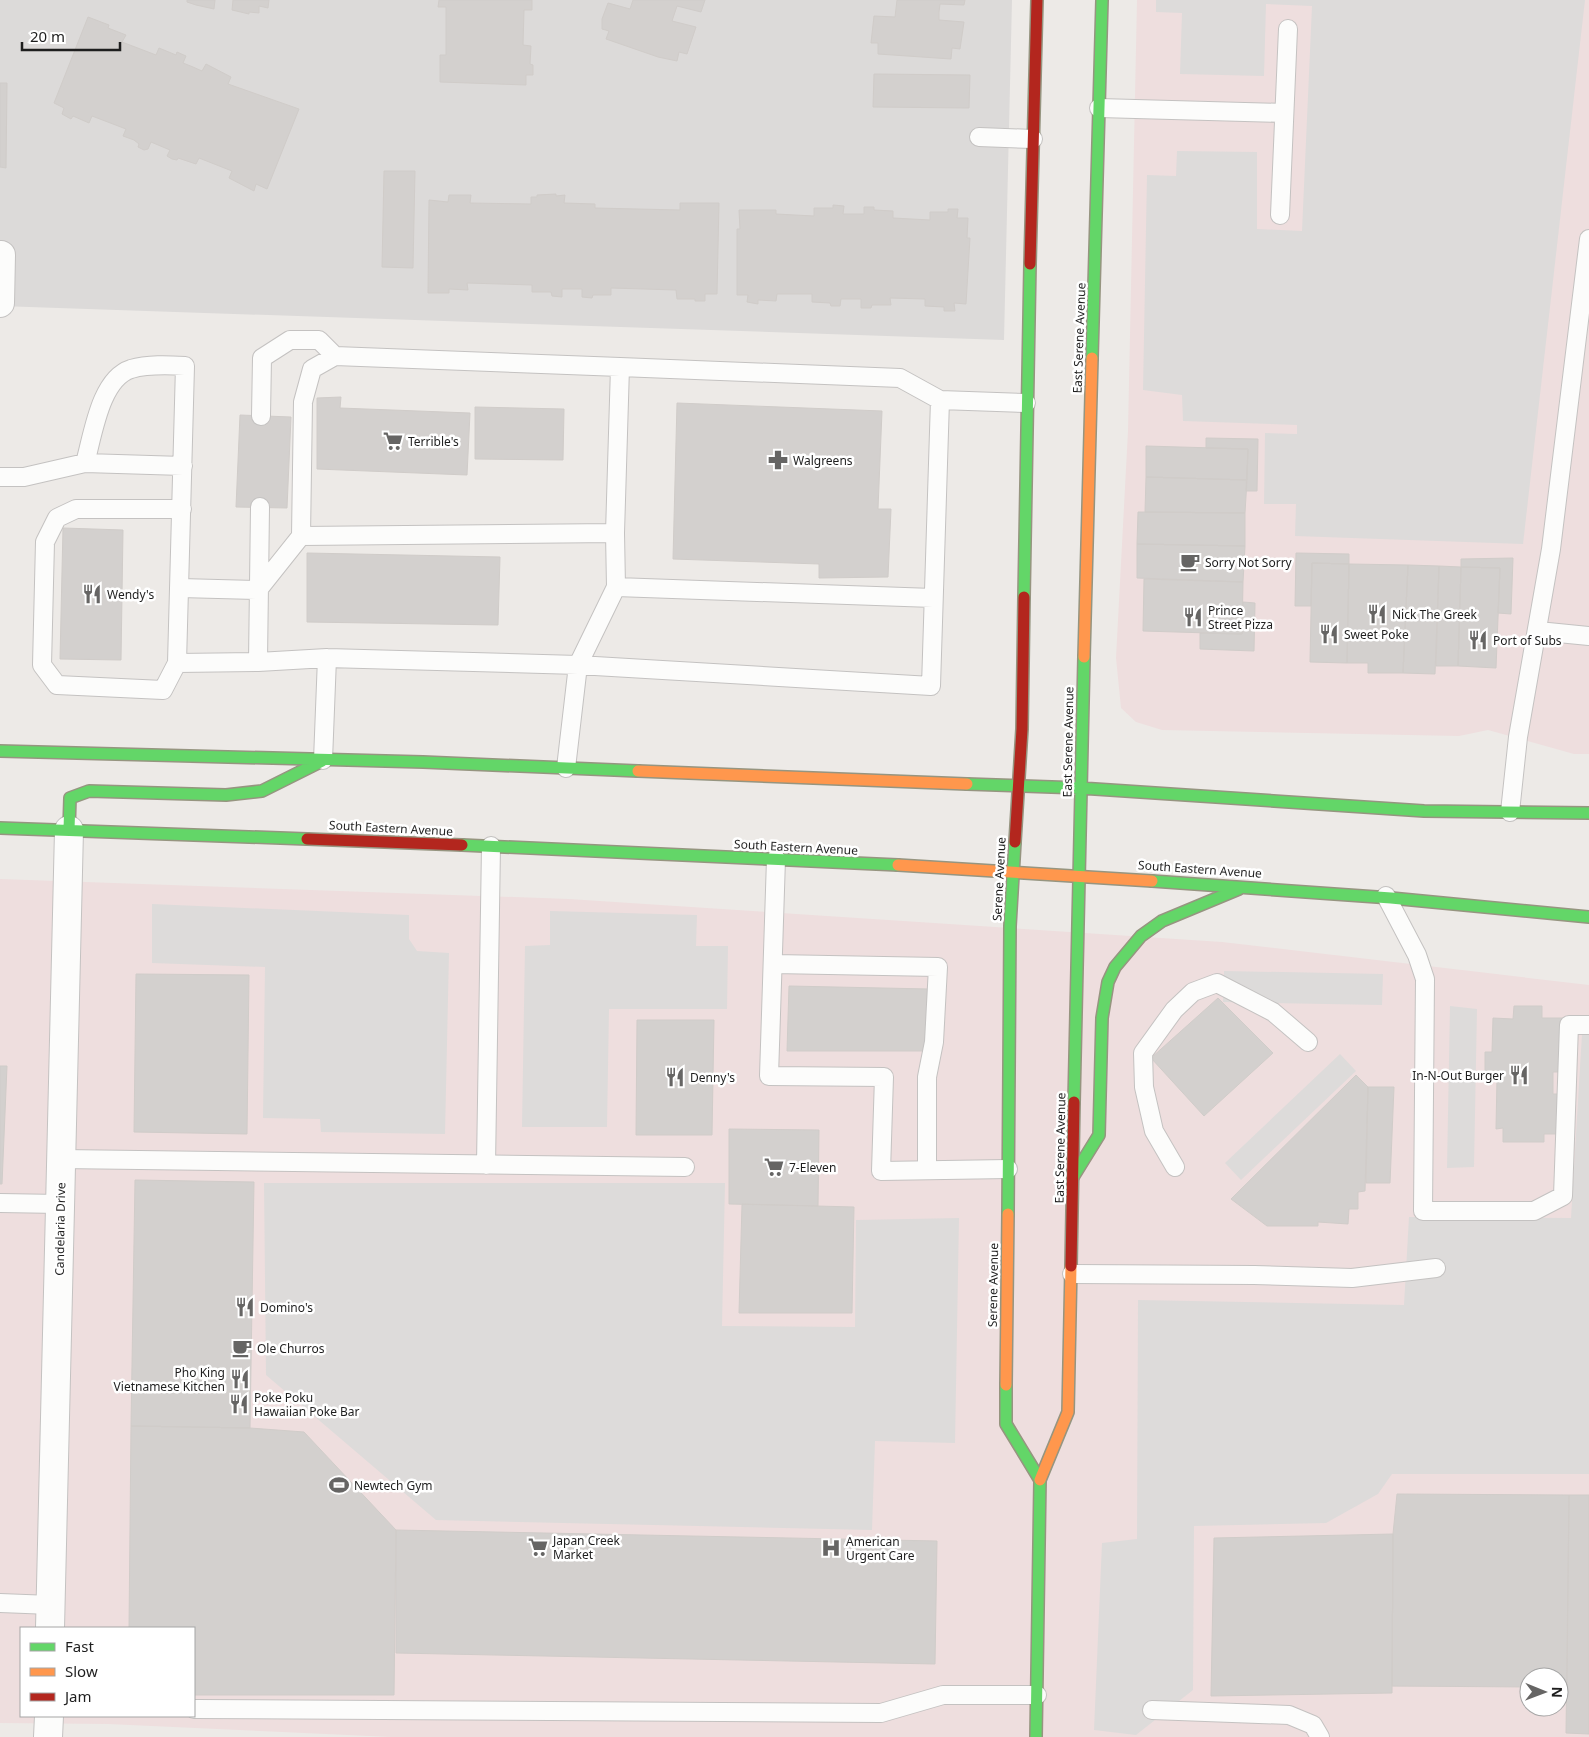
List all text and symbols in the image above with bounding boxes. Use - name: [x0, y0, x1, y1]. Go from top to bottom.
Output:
- scale bar: [22, 20, 120, 52]
- text: 20 m: [30, 26, 65, 46]
- street label: East Serene Avenue: [1069, 282, 1089, 394]
- supermarket icon: Terrible's: [382, 430, 404, 452]
- place label: Terrible's: [408, 433, 459, 450]
- pharmacy icon: Walgreens: [767, 449, 789, 471]
- place label: Walgreens: [793, 452, 853, 469]
- cafe icon: Sorry Not Sorry: [1179, 551, 1201, 573]
- place label: Sorry Not Sorry: [1205, 554, 1293, 571]
- restaurant icon: Wendy's: [81, 583, 103, 605]
- place label: Wendy's: [107, 586, 154, 603]
- place label: Prince Street Pizza: [1208, 602, 1273, 633]
- restaurant icon: Nick The Greek: [1366, 603, 1388, 625]
- restaurant icon: Prince Street Pizza: [1182, 606, 1204, 628]
- place label: Nick The Greek: [1392, 606, 1477, 623]
- restaurant icon: Sweet Poke: [1318, 623, 1340, 645]
- place label: Sweet Poke: [1344, 626, 1409, 643]
- restaurant icon: Port of Subs: [1467, 629, 1489, 651]
- place label: Port of Subs: [1493, 632, 1562, 649]
- street label: East Serene Avenue: [1059, 686, 1077, 798]
- street label: South Eastern Avenue: [329, 816, 454, 840]
- street label: South Eastern Avenue: [734, 835, 859, 859]
- street label: Serene Avenue: [988, 836, 1010, 922]
- street label: South Eastern Avenue: [1138, 856, 1263, 882]
- restaurant icon: In-N-Out Burger: [1508, 1064, 1530, 1086]
- restaurant icon: Denny's: [664, 1066, 686, 1088]
- place label: In-N-Out Burger: [1412, 1067, 1504, 1084]
- place label: Denny's: [690, 1069, 735, 1086]
- street label: East Serene Avenue: [1051, 1092, 1069, 1204]
- supermarket icon: 7-Eleven: [763, 1156, 785, 1178]
- place label: 7-Eleven: [789, 1159, 836, 1176]
- street label: Candelaria Drive: [51, 1182, 69, 1276]
- street label: Serene Avenue: [984, 1242, 1002, 1327]
- restaurant icon: Domino's: [234, 1296, 256, 1318]
- place label: Domino's: [260, 1299, 313, 1316]
- cafe icon: Ole Churros: [231, 1337, 253, 1359]
- place label: Ole Churros: [257, 1340, 325, 1357]
- place label: Pho King Vietnamese Kitchen: [114, 1364, 225, 1395]
- restaurant icon: Pho King Vietnamese Kitchen: [229, 1368, 251, 1390]
- place label: Poke Poku Hawaiian Poke Bar: [254, 1389, 360, 1420]
- restaurant icon: Poke Poku Hawaiian Poke Bar: [228, 1393, 250, 1415]
- sports icon: Newtech Gym: [328, 1474, 350, 1496]
- place label: Newtech Gym: [354, 1477, 433, 1494]
- place label: Japan Creek Market: [552, 1532, 620, 1563]
- place label: American Urgent Care: [846, 1533, 915, 1564]
- supermarket icon: Japan Creek Market: [527, 1536, 549, 1558]
- hospital icon: American Urgent Care: [820, 1537, 842, 1559]
- legend: [20, 1627, 195, 1717]
- text: Fast: [65, 1636, 94, 1656]
- text: Slow: [65, 1661, 98, 1681]
- north arrow: [1519, 1667, 1569, 1717]
- text: Jam: [63, 1686, 92, 1706]
- text: N: [1548, 1686, 1567, 1698]

